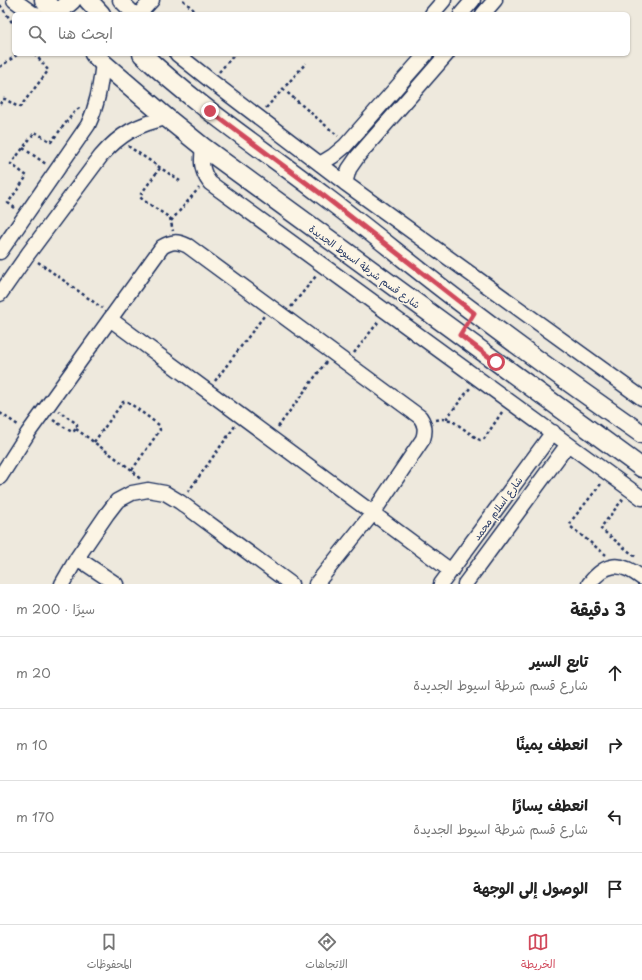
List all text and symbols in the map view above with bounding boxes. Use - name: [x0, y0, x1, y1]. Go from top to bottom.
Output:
- search box: [12, 12, 630, 56]
- text: ابحث هنا: [58, 21, 113, 44]
- icon: search: [26, 23, 48, 45]
- route end: [201, 102, 219, 120]
- street label: شارع قسم شرطة اسيوط الجديدة: [306, 220, 424, 313]
- route start: [487, 353, 505, 371]
- street label: شارع اسلام محمد: [469, 473, 526, 544]
- text: 3 دقيقة: [570, 596, 626, 622]
- text: سيرًا · 200 m: [16, 599, 95, 618]
- text: تابع السير: [530, 649, 588, 672]
- icon: ahead: [604, 662, 626, 684]
- text: 20 m: [16, 663, 51, 682]
- text: شارع قسم شرطة اسيوط الجديدة: [413, 675, 588, 694]
- text: انعطف يمينًا: [516, 732, 588, 755]
- icon: right: [604, 734, 626, 756]
- text: 10 m: [16, 735, 47, 754]
- text: انعطف يسارًا: [512, 793, 588, 816]
- icon: left: [604, 806, 626, 828]
- text: 170 m: [16, 807, 54, 826]
- text: شارع قسم شرطة اسيوط الجديدة: [413, 819, 588, 838]
- text: الوصول إلى الوجهة: [473, 876, 588, 899]
- icon: arrive: [604, 878, 626, 900]
- tab: المحفوظات: [87, 931, 132, 974]
- tab: الاتجاهات: [305, 931, 348, 974]
- tab: الخريطة: [521, 931, 555, 974]

